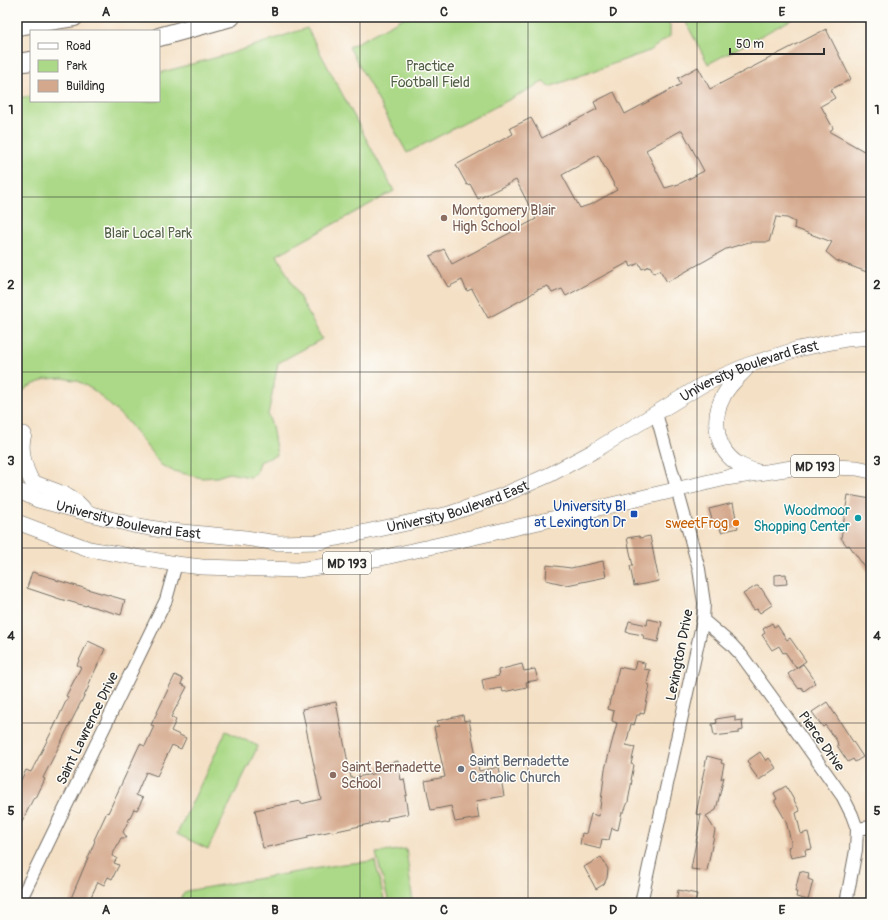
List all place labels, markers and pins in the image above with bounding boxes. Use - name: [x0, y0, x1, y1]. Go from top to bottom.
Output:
- place label: Montgomery Blair High School: [452, 202, 556, 235]
- marker: Montgomery Blair High School: [439, 213, 449, 223]
- place label: University Bl at Lexington Dr: [534, 498, 626, 531]
- place label: Woodmoor Shopping Center: [753, 502, 850, 535]
- marker: University Bl at Lexington Dr: [629, 509, 639, 519]
- marker: Woodmoor Shopping Center: [853, 513, 863, 523]
- place label: sweetFrog: [665, 515, 728, 532]
- marker: sweetFrog: [731, 518, 741, 528]
- place label: Saint Bernadette Catholic Church: [469, 753, 569, 786]
- place label: Saint Bernadette School: [341, 759, 441, 792]
- marker: Saint Bernadette Catholic Church: [456, 764, 466, 774]
- marker: Saint Bernadette School: [328, 770, 338, 780]

